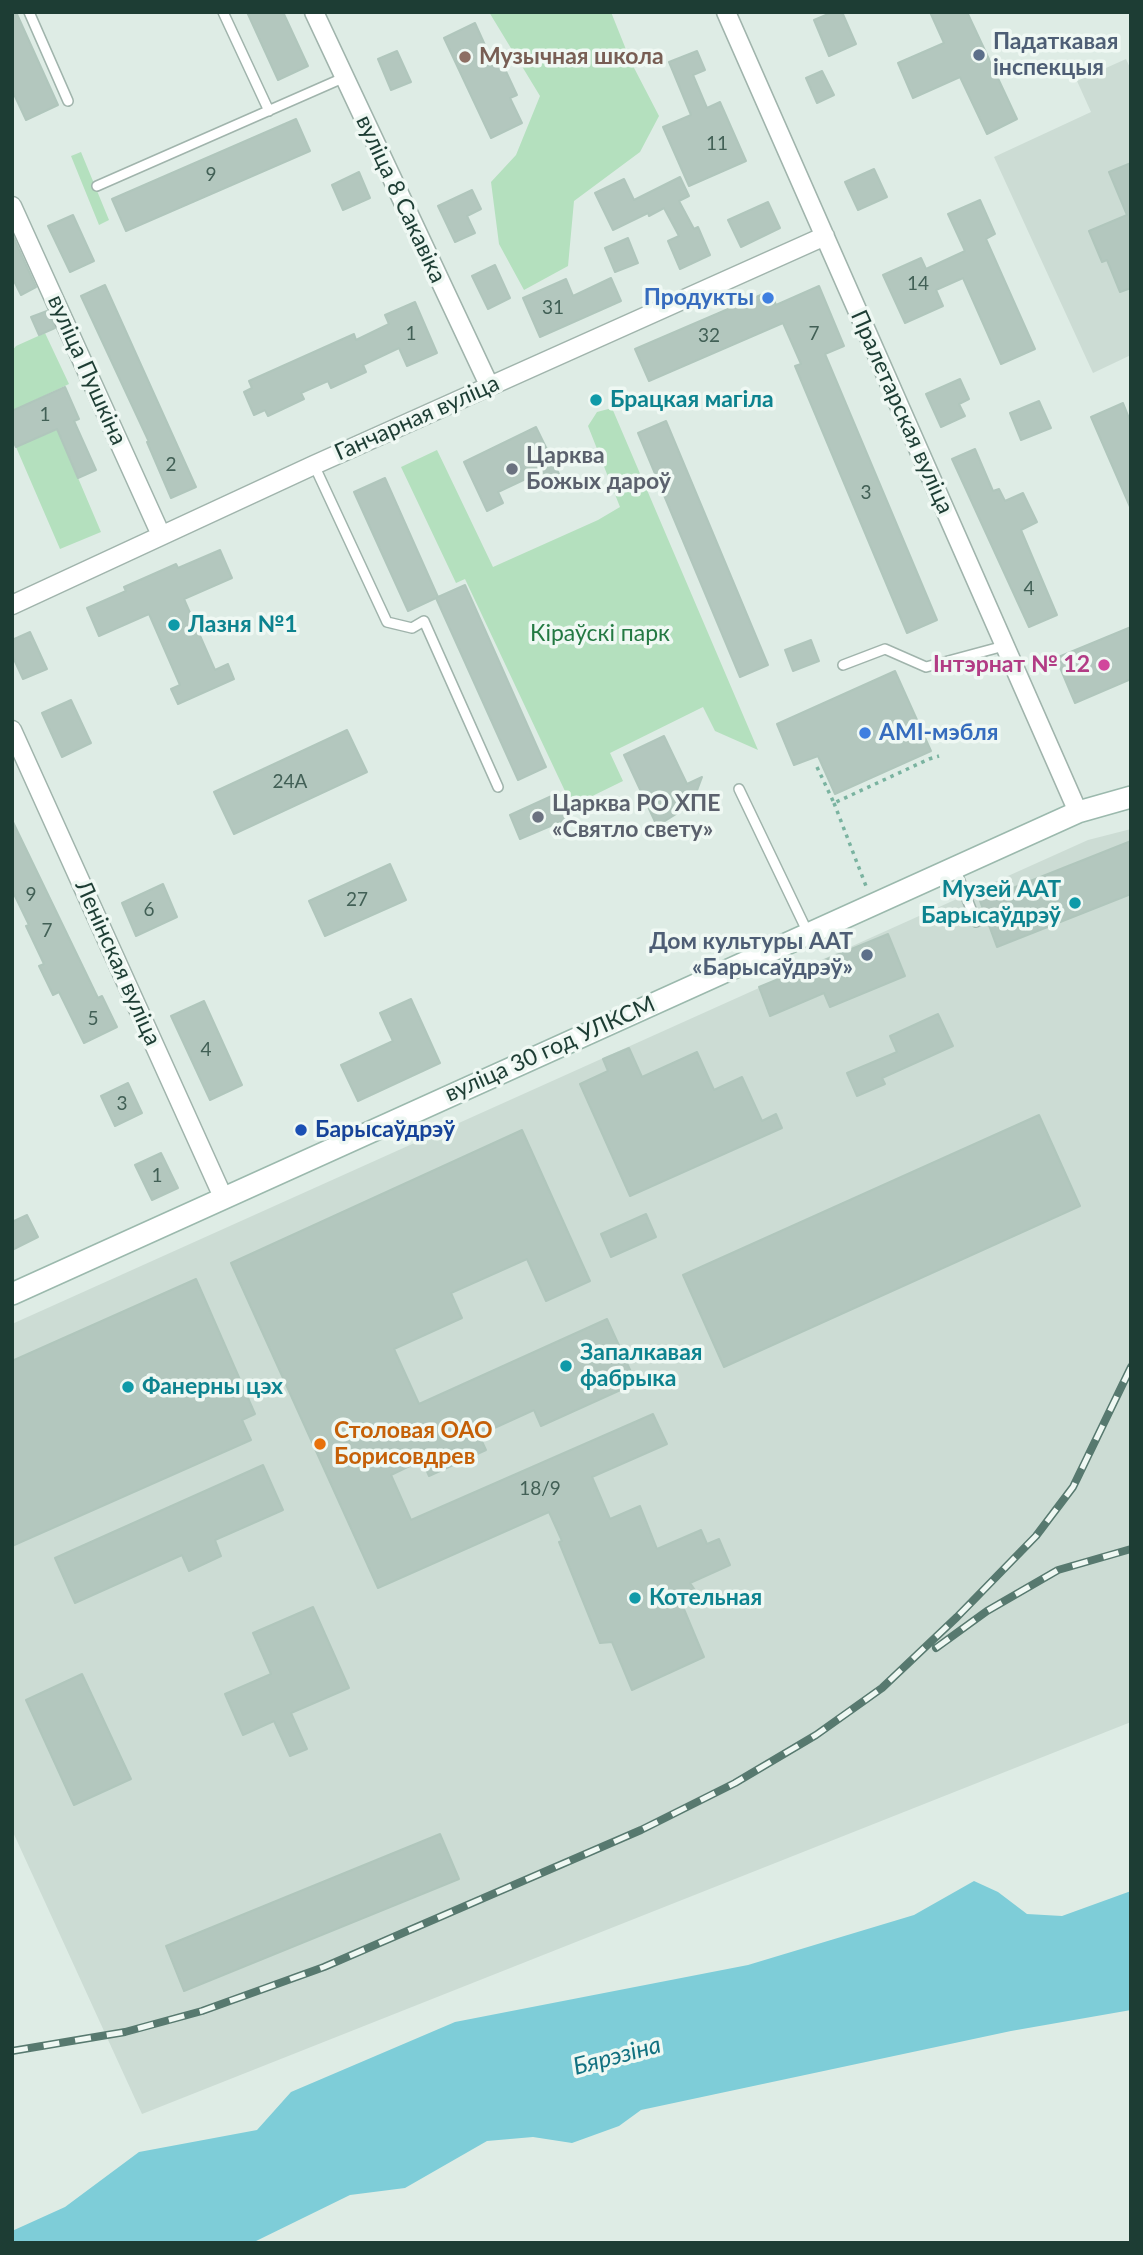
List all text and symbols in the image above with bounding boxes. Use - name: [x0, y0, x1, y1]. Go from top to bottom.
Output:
- place label: Падаткавая інспекцыя: [993, 28, 1118, 82]
- place label: Музычная школа: [479, 43, 664, 71]
- marker: Падаткавая інспекцыя: [971, 47, 987, 63]
- marker: Музычная школа: [457, 49, 473, 65]
- street label: вуліца 8 Сакавіка: [350, 111, 452, 287]
- house number: 11: [706, 133, 728, 155]
- house number: 9: [205, 164, 217, 186]
- house number: 14: [907, 273, 929, 295]
- place label: Продукты: [644, 284, 754, 312]
- marker: Продукты: [760, 290, 776, 306]
- street label: вуліца Пушкіна: [42, 291, 132, 449]
- house number: 31: [542, 297, 564, 319]
- street label: Пралетарская вуліца: [845, 306, 959, 518]
- house number: 1: [405, 323, 417, 345]
- house number: 7: [808, 323, 820, 345]
- house number: 32: [698, 325, 720, 347]
- street label: Ганчарная вуліца: [330, 369, 504, 467]
- place label: Брацкая магіла: [610, 386, 774, 414]
- marker: Брацкая магіла: [588, 392, 604, 408]
- house number: 1: [39, 404, 51, 426]
- place label: Царква Божых дароў: [526, 442, 671, 496]
- house number: 2: [165, 454, 177, 476]
- marker: Царква Божых дароў: [504, 461, 520, 477]
- house number: 3: [860, 482, 872, 504]
- house number: 4: [1023, 578, 1035, 600]
- place label: Лазня №1: [188, 611, 298, 639]
- marker: Лазня №1: [166, 617, 182, 633]
- park label: Кіраўскі парк: [530, 620, 670, 648]
- place label: Інтэрнат № 12: [933, 651, 1090, 679]
- marker: Інтэрнат № 12: [1096, 657, 1112, 673]
- place label: AMI-мэбля: [879, 719, 999, 747]
- marker: AMI-мэбля: [857, 725, 873, 741]
- house number: 24А: [273, 771, 307, 793]
- place label: Царква РО ХПЕ «Святло свету»: [552, 790, 720, 844]
- marker: Царква РО ХПЕ «Святло свету»: [530, 809, 546, 825]
- street label: Ленінская вуліца: [69, 876, 167, 1050]
- place label: Музей ААТ Барысаўдрэў: [921, 876, 1061, 930]
- house number: 9: [25, 884, 37, 906]
- house number: 27: [346, 889, 368, 911]
- marker: Музей ААТ Барысаўдрэў: [1067, 895, 1083, 911]
- house number: 6: [143, 899, 155, 921]
- house number: 7: [41, 920, 53, 942]
- place label: Дом культуры ААТ «Барысаўдрэў»: [649, 928, 853, 982]
- marker: Дом культуры ААТ «Барысаўдрэў»: [859, 947, 875, 963]
- street label: вуліца 30 год УЛКСМ: [441, 990, 659, 1108]
- house number: 5: [87, 1008, 99, 1030]
- house number: 4: [200, 1039, 212, 1061]
- house number: 3: [116, 1093, 128, 1115]
- place label: Барысаўдрэў: [315, 1116, 455, 1144]
- marker: Барысаўдрэў: [293, 1122, 309, 1138]
- house number: 1: [151, 1165, 163, 1187]
- place label: Запалкавая фабрыка: [580, 1339, 702, 1393]
- marker: Запалкавая фабрыка: [558, 1358, 574, 1374]
- place label: Фанерны цэх: [142, 1373, 283, 1401]
- marker: Фанерны цэх: [120, 1379, 136, 1395]
- place label: Столовая ОАО Борисовдрев: [334, 1417, 493, 1471]
- marker: Столовая ОАО Борисовдрев: [312, 1436, 328, 1452]
- house number: 18/9: [519, 1478, 561, 1500]
- place label: Котельная: [649, 1584, 762, 1612]
- marker: Котельная: [627, 1590, 643, 1606]
- water label: Бярэзіна: [570, 2030, 664, 2082]

